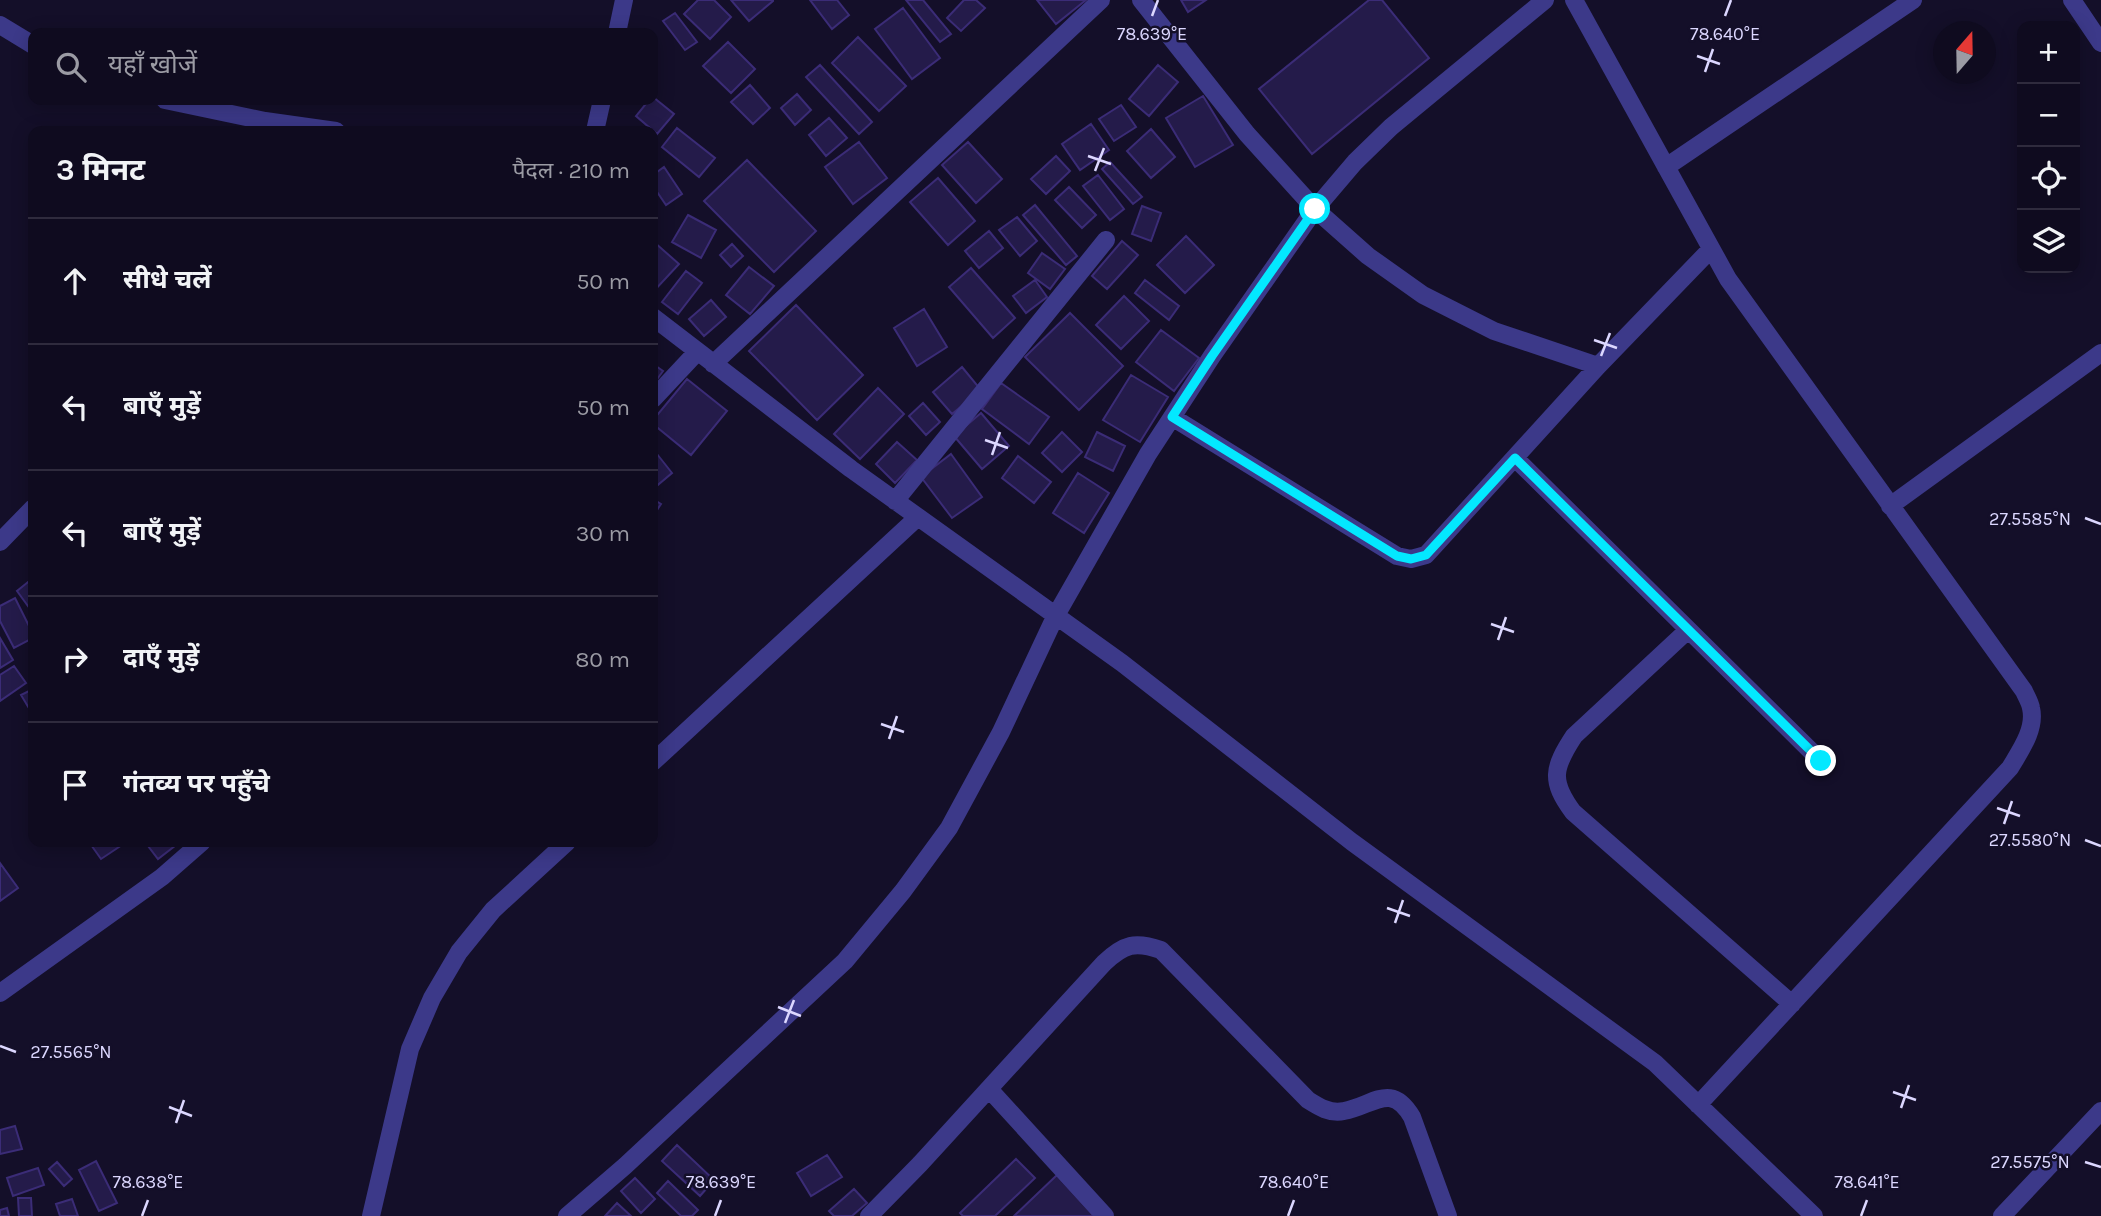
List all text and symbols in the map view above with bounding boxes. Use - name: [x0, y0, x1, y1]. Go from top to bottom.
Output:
- north arrow: [1933, 21, 1996, 84]
- map controls: [2017, 21, 2080, 273]
- button: +: [2017, 21, 2080, 84]
- text: 78.639°E: [1117, 23, 1187, 45]
- text: 78.640°E: [1690, 23, 1760, 45]
- search box: [28, 28, 658, 105]
- icon: search: [52, 48, 90, 86]
- text: यहाँ खोजें: [108, 49, 197, 80]
- button: −: [2017, 84, 2080, 147]
- button: locate: [2017, 147, 2080, 210]
- text: 3 मिनट: [56, 152, 145, 188]
- text: पैदल · 210 m: [513, 157, 630, 184]
- route start: [1299, 193, 1330, 224]
- button: layers: [2017, 210, 2080, 273]
- icon: ahead: [56, 262, 94, 300]
- text: सीधे चलें: [123, 264, 212, 295]
- text: 50 m: [576, 268, 630, 295]
- icon: left: [56, 388, 94, 426]
- text: बाएँ मुड़ें: [123, 390, 201, 421]
- text: 50 m: [576, 394, 630, 421]
- text: 27.5585°N: [1989, 508, 2071, 530]
- icon: left: [56, 514, 94, 552]
- text: बाएँ मुड़ें: [123, 516, 201, 547]
- text: 30 m: [576, 520, 630, 547]
- icon: right: [56, 640, 94, 678]
- text: दाएँ मुड़ें: [123, 642, 199, 673]
- text: 80 m: [575, 646, 630, 673]
- route end: [1805, 745, 1836, 776]
- icon: arrive: [56, 766, 94, 804]
- text: गंतव्य पर पहुँचे: [123, 768, 270, 799]
- text: 27.5580°N: [1989, 829, 2071, 851]
- text: 27.5565°N: [30, 1041, 112, 1063]
- text: 27.5575°N: [1990, 1151, 2070, 1173]
- text: 78.638°E: [113, 1171, 183, 1193]
- text: 78.639°E: [686, 1171, 756, 1193]
- text: 78.640°E: [1259, 1171, 1329, 1193]
- text: 78.641°E: [1834, 1171, 1900, 1193]

